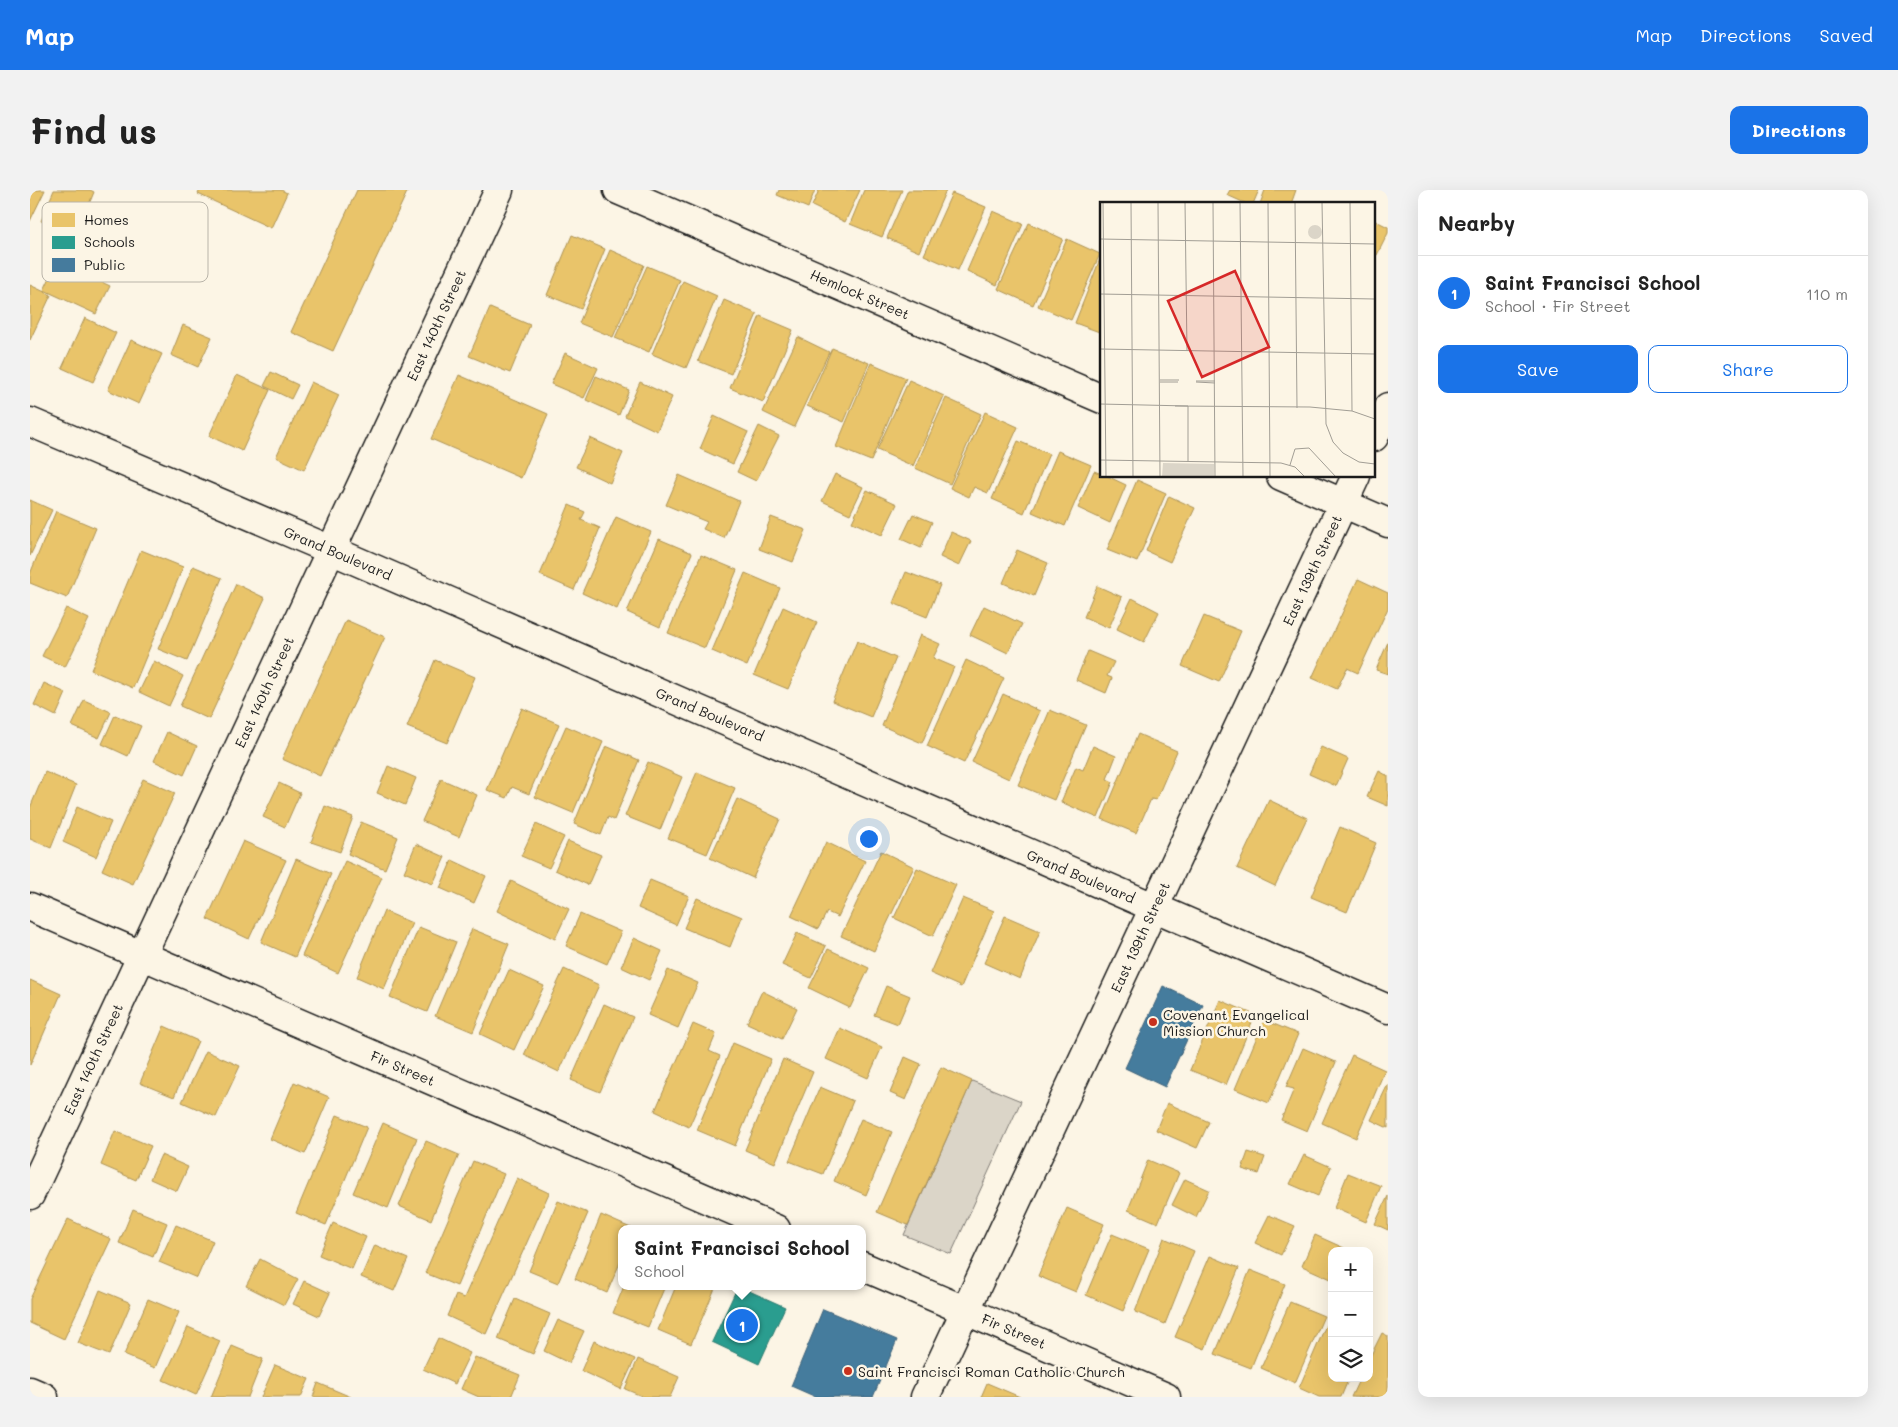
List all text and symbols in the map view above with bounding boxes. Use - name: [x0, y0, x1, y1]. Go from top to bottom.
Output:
- text: Map: [25, 20, 74, 51]
- text: Map: [1635, 23, 1672, 47]
- text: Directions: [1700, 23, 1792, 47]
- text: Saved: [1820, 23, 1873, 47]
- button: Directions: [1730, 106, 1868, 154]
- text: Find us: [30, 107, 157, 153]
- legend: [42, 202, 208, 282]
- inset map: [1100, 202, 1376, 478]
- text: Nearby: [1438, 209, 1515, 236]
- text: Homes: [84, 210, 129, 229]
- text: Schools: [84, 232, 135, 251]
- text: Public: [84, 255, 125, 274]
- street label: Hemlock Street: [807, 264, 913, 324]
- street label: East 140th Street: [402, 266, 470, 384]
- text: Saint Francisci School: [1485, 270, 1700, 295]
- text: 1: [1450, 283, 1458, 304]
- text: 110 m: [1806, 283, 1848, 304]
- text: School · Fir Street: [1485, 295, 1631, 316]
- button: Save: [1438, 345, 1638, 393]
- button: Share: [1648, 345, 1848, 393]
- street label: East 139th Street: [1278, 512, 1346, 628]
- street label: Grand Boulevard: [281, 522, 395, 584]
- street label: East 140th Street: [230, 633, 298, 751]
- street label: Grand Boulevard: [653, 683, 767, 745]
- your location: [856, 826, 882, 852]
- street label: Grand Boulevard: [1024, 845, 1138, 907]
- street label: East 139th Street: [1106, 879, 1174, 995]
- street label: East 140th Street: [59, 1000, 127, 1118]
- place label: Covenant Evangelical Mission Church: [1163, 1005, 1309, 1040]
- marker: Covenant Evangelical Mission Church: [1147, 1016, 1159, 1028]
- street label: Fir Street: [368, 1046, 438, 1090]
- popup: [618, 1225, 866, 1290]
- text: Saint Francisci School: [634, 1235, 850, 1260]
- map controls: [1328, 1247, 1373, 1382]
- button: +: [1328, 1247, 1373, 1292]
- text: School: [634, 1260, 685, 1281]
- button: −: [1328, 1292, 1373, 1337]
- pin: 1: [726, 1306, 758, 1344]
- street label: Fir Street: [979, 1309, 1049, 1353]
- button: layers: [1328, 1337, 1373, 1382]
- place label: Saint Francisci Roman Catholic Church: [858, 1362, 1125, 1381]
- marker: Saint Francisci Roman Catholic Church: [842, 1365, 854, 1377]

